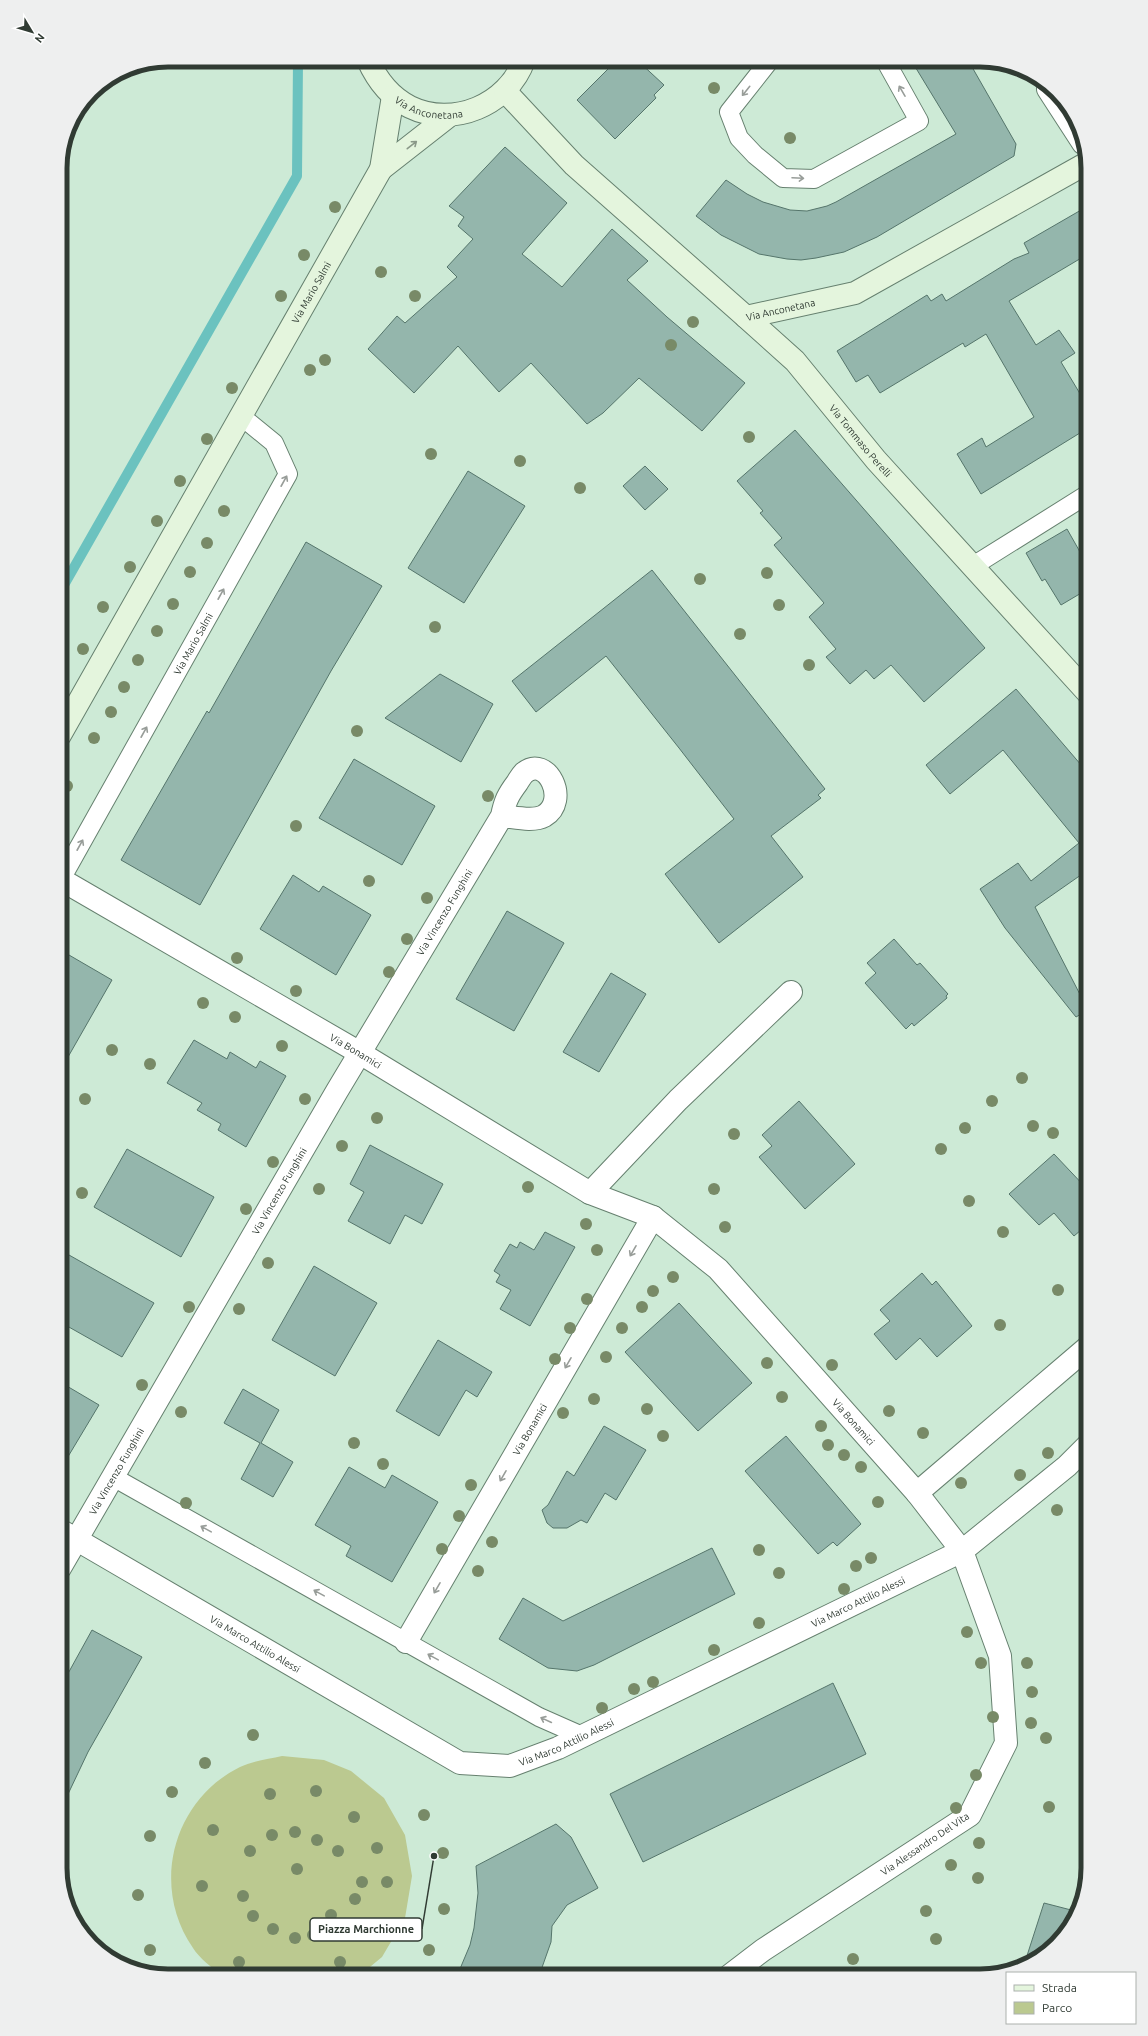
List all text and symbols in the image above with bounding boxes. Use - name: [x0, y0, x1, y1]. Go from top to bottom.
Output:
- north arrow: [12, 12, 52, 52]
- text: N: [33, 31, 47, 45]
- one-way arrow: [741, 85, 750, 96]
- one-way arrow: [897, 85, 905, 97]
- street label: Via Anconetana: [393, 94, 464, 120]
- one-way arrow: [406, 140, 417, 149]
- one-way arrow: [791, 175, 804, 182]
- street label: Via Mario Salmi: [289, 260, 333, 325]
- street label: Via Anconetana: [745, 296, 816, 322]
- street label: Via Tommaso Perelli: [827, 402, 894, 479]
- one-way arrow: [281, 475, 289, 487]
- one-way arrow: [217, 588, 225, 600]
- street label: Via Mario Salmi: [171, 611, 215, 676]
- one-way arrow: [140, 726, 148, 738]
- one-way arrow: [77, 839, 84, 851]
- street label: Via Vincenzo Funghini: [414, 867, 474, 957]
- street label: Via Bonamici: [328, 1031, 383, 1070]
- street label: Via Vincenzo Funghini: [249, 1146, 308, 1236]
- one-way arrow: [629, 1245, 637, 1257]
- one-way arrow: [563, 1357, 571, 1369]
- street label: Via Bonamici: [830, 1396, 877, 1447]
- street label: Via Bonamici: [510, 1402, 549, 1457]
- street label: Via Vincenzo Funghini: [87, 1426, 146, 1517]
- one-way arrow: [498, 1470, 506, 1482]
- one-way arrow: [200, 1525, 212, 1533]
- street label: Via Marco Attilio Alessi: [809, 1574, 907, 1629]
- one-way arrow: [433, 1582, 441, 1594]
- one-way arrow: [314, 1589, 326, 1597]
- street label: Via Marco Attilio Alessi: [208, 1613, 302, 1674]
- one-way arrow: [427, 1653, 439, 1660]
- street label: Via Marco Attilio Alessi: [517, 1716, 615, 1768]
- one-way arrow: [541, 1716, 553, 1723]
- street label: Via Alessandro Del Vita: [879, 1810, 971, 1878]
- callout: Piazza Marchionne: [310, 1918, 422, 1941]
- text: Piazza Marchionne: [318, 1923, 414, 1935]
- legend: [1006, 1972, 1136, 2024]
- text: Strada: [1042, 1981, 1077, 1994]
- text: Parco: [1042, 2001, 1072, 2014]

